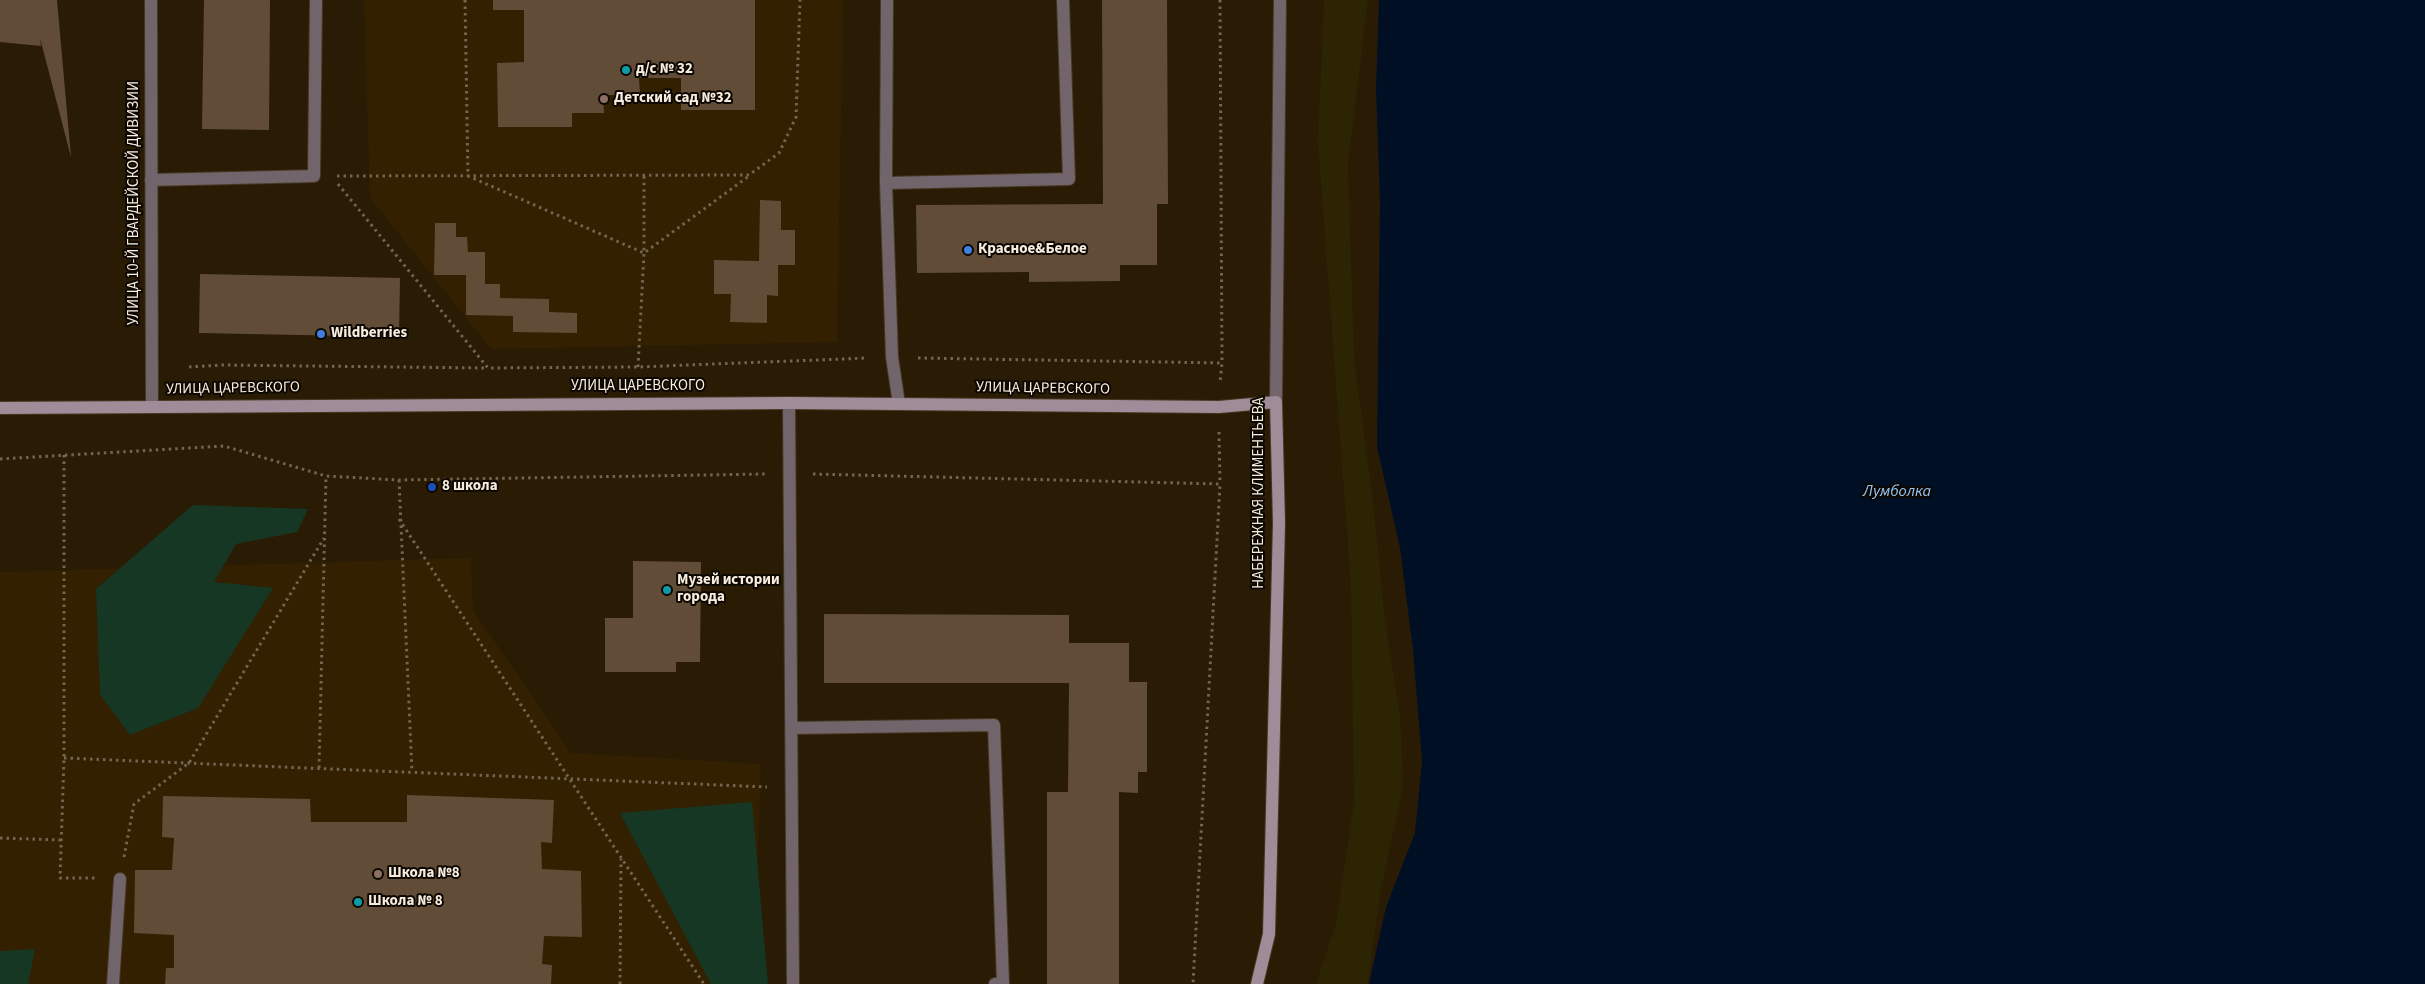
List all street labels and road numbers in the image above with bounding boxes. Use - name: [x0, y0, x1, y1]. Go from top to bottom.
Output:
- street label: УЛИЦА 10-Й ГВАРДЕЙСКОЙ ДИВИЗИИ: [126, 81, 144, 325]
- street label: УЛИЦА ЦАРЕВСКОГО: [571, 378, 705, 396]
- street label: УЛИЦА ЦАРЕВСКОГО: [166, 379, 300, 399]
- street label: УЛИЦА ЦАРЕВСКОГО: [976, 379, 1110, 399]
- street label: НАБЕРЕЖНАЯ КЛИМЕНТЬЕВА: [1251, 397, 1269, 589]

